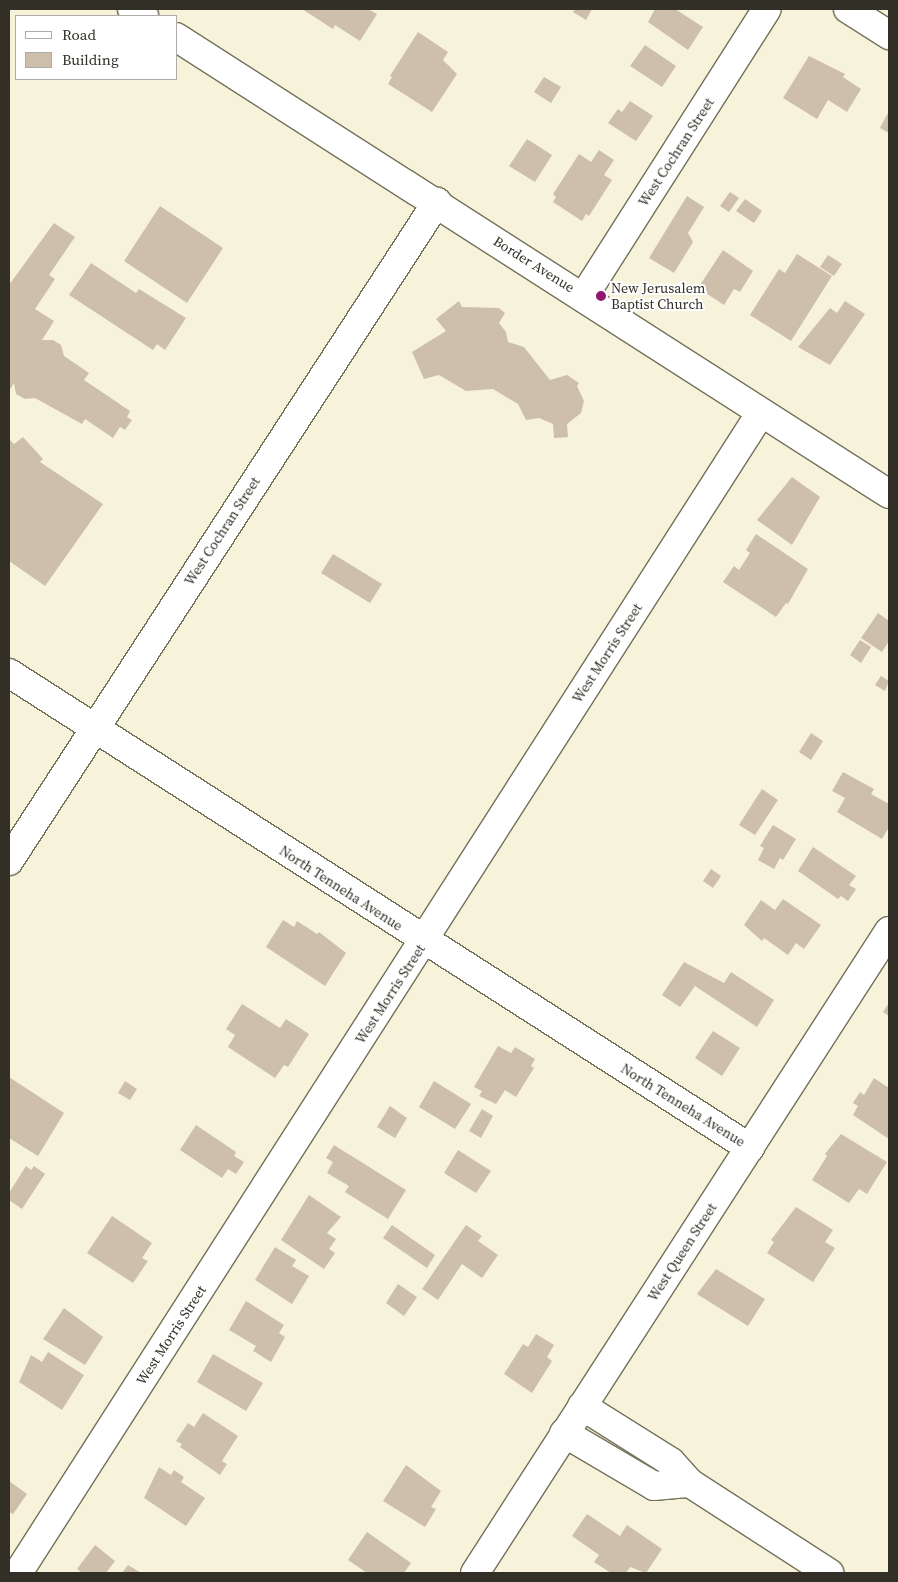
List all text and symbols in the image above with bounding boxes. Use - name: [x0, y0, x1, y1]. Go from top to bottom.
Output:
- legend: [15, 15, 178, 80]
- text: Road: [62, 24, 96, 45]
- text: Building: [62, 49, 119, 70]
- street label: West Cochran Street: [635, 95, 717, 209]
- street label: Border Avenue: [490, 232, 578, 296]
- place label: New Jerusalem Baptist Church: [611, 280, 705, 312]
- marker: New Jerusalem Baptist Church: [595, 290, 607, 302]
- street label: West Cochran Street: [181, 474, 263, 588]
- street label: West Morris Street: [569, 600, 645, 706]
- street label: North Tenneha Avenue: [276, 842, 406, 934]
- street label: West Morris Street: [352, 941, 428, 1047]
- street label: North Tenneha Avenue: [618, 1060, 748, 1150]
- street label: West Queen Street: [644, 1200, 720, 1304]
- street label: West Morris Street: [133, 1282, 209, 1388]

